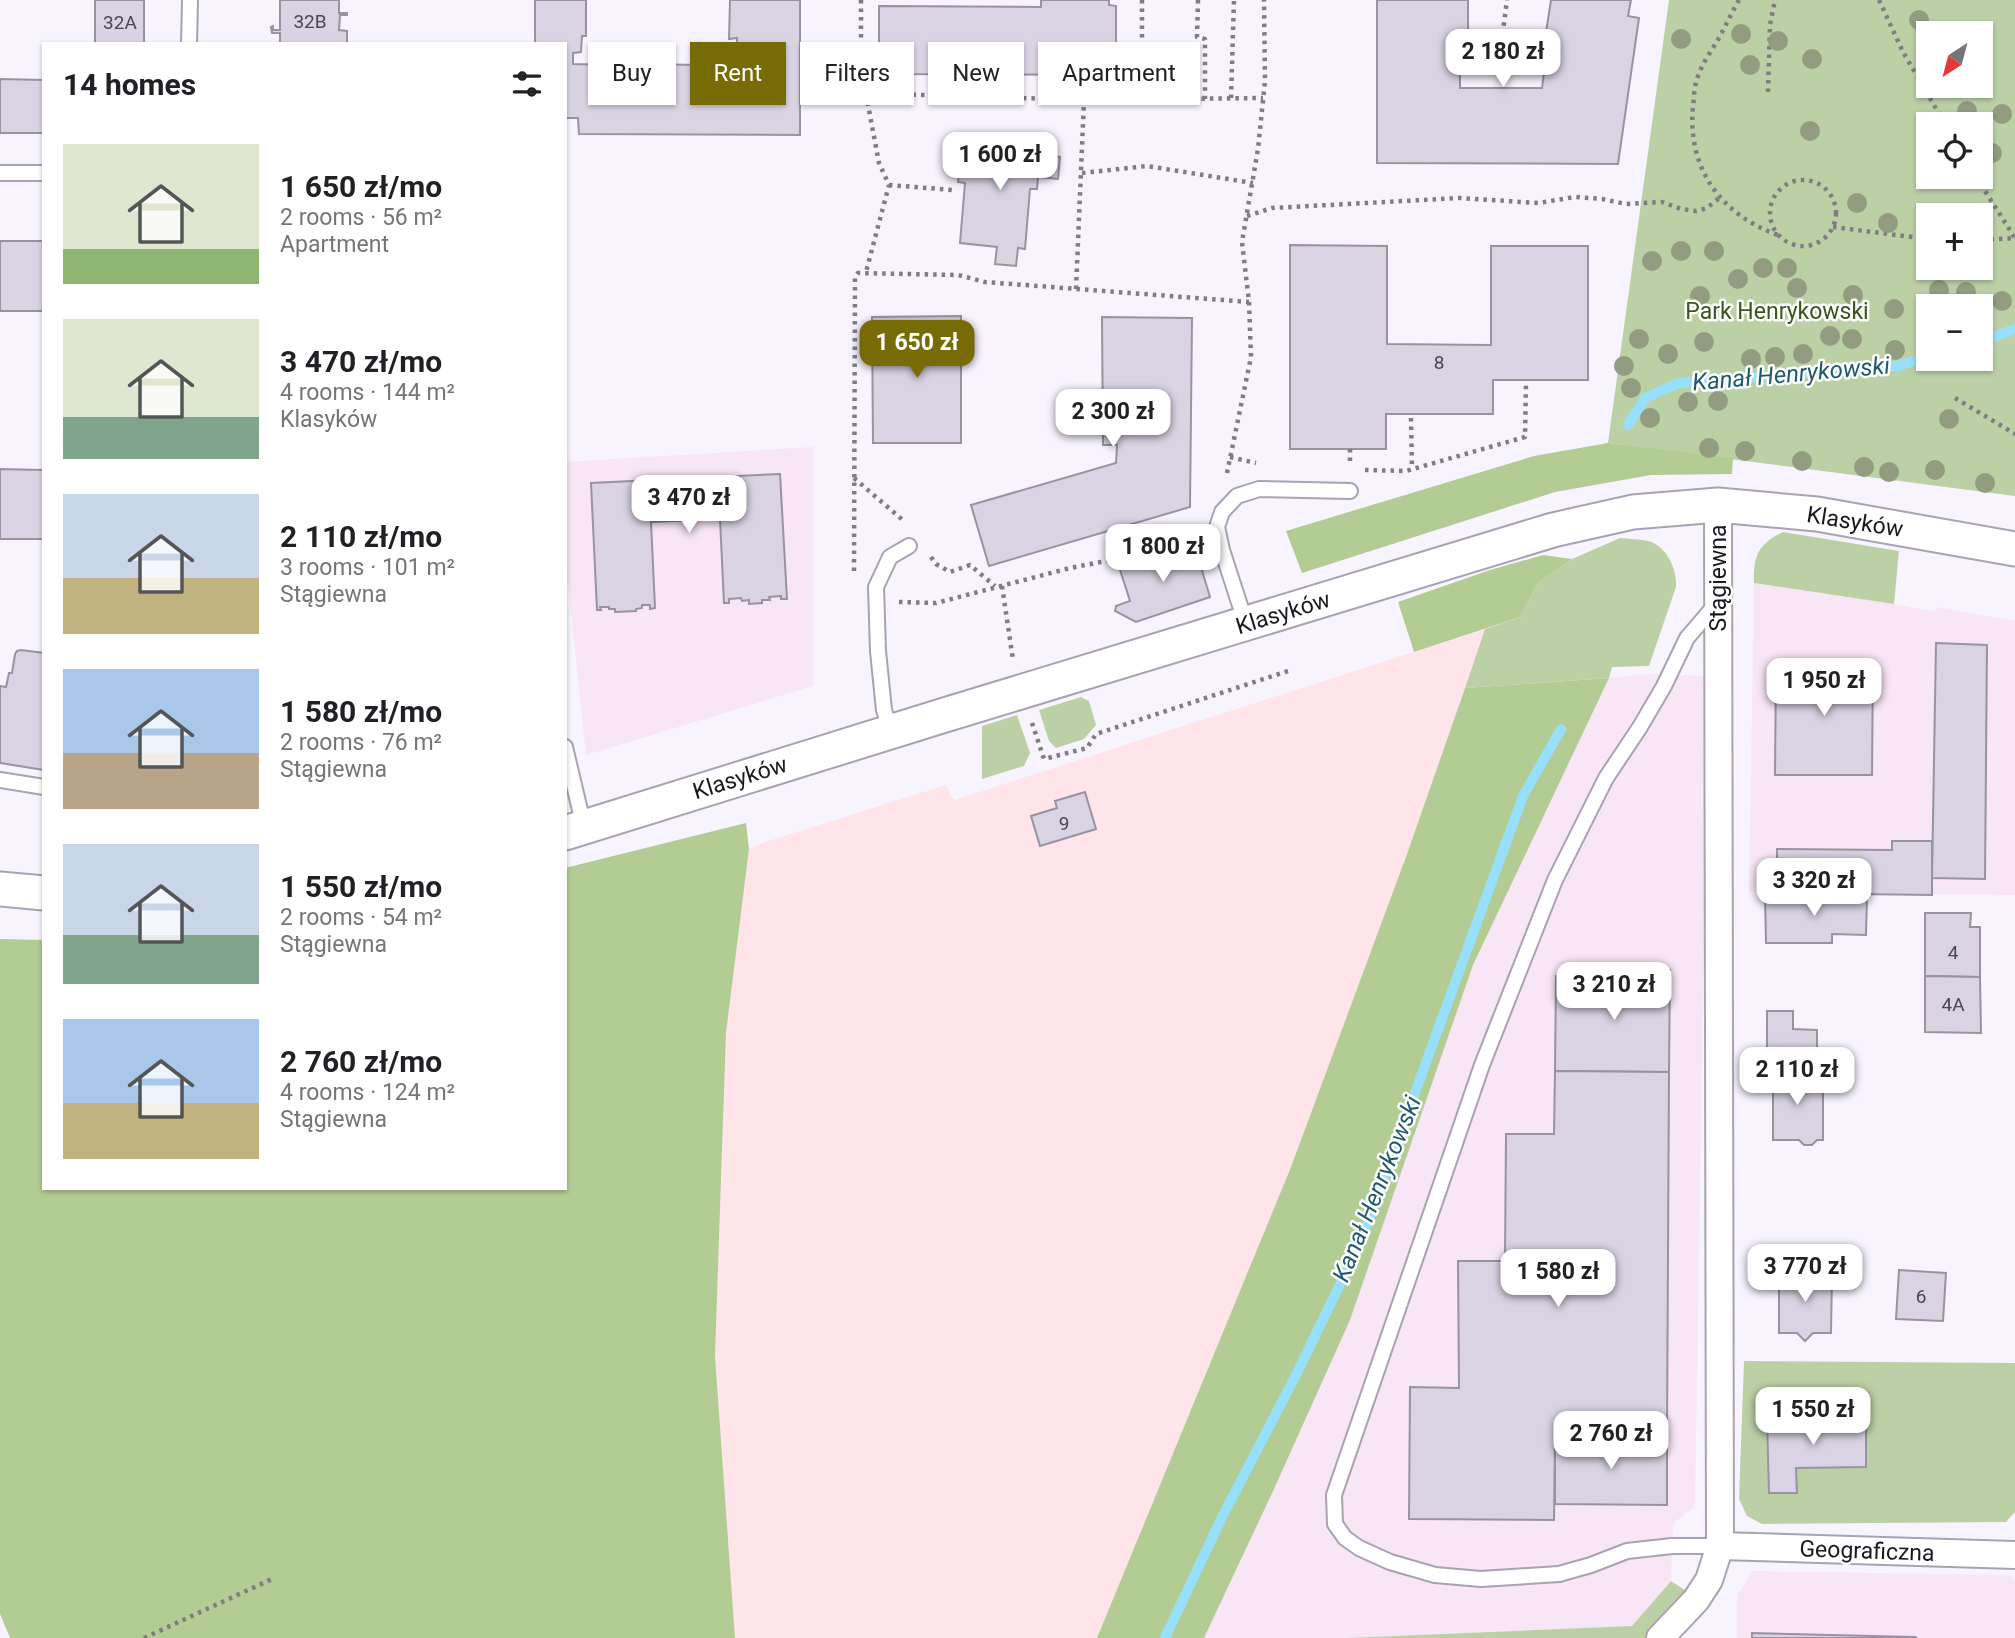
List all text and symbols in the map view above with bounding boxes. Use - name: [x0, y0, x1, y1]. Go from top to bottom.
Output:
- house number: 32B: [293, 10, 327, 33]
- house number: 32A: [103, 11, 137, 34]
- north arrow: [1916, 21, 1993, 98]
- map controls: [1916, 21, 1993, 371]
- pin: 2 180 zł: [1431, 29, 1575, 89]
- text: 2 180 zł: [1462, 38, 1544, 65]
- chip: Buy: [588, 42, 676, 105]
- chip: Rent: [690, 42, 786, 105]
- chip: Filters: [800, 42, 914, 105]
- chip: New: [928, 42, 1024, 105]
- chip: Apartment: [1038, 42, 1200, 105]
- icon: filters: [508, 65, 546, 103]
- text: 14 homes: [63, 67, 196, 102]
- button: locate: [1916, 112, 1993, 189]
- pin: 1 600 zł: [928, 132, 1072, 192]
- text: 1 600 zł: [959, 141, 1041, 168]
- text: 1 650 zł/mo: [280, 169, 442, 204]
- icon: home: [119, 172, 203, 256]
- button: +: [1916, 203, 1993, 280]
- text: 2 rooms · 56 m²: [280, 204, 442, 231]
- text: Apartment: [280, 231, 389, 258]
- button: −: [1916, 294, 1993, 371]
- park label: Park Henrykowski: [1685, 298, 1869, 325]
- pin: 1 650 zł: [845, 320, 989, 380]
- text: 1 650 zł: [876, 329, 958, 356]
- text: 3 470 zł/mo: [280, 344, 442, 379]
- icon: home: [119, 347, 203, 431]
- house number: 8: [1434, 351, 1444, 374]
- water label: Kanał Henrykowski: [1691, 351, 1891, 397]
- text: 4 rooms · 144 m²: [280, 379, 455, 406]
- pin: 2 300 zł: [1041, 390, 1185, 449]
- text: 2 300 zł: [1072, 398, 1154, 425]
- text: Klasyków: [280, 406, 377, 433]
- pin: 3 470 zł: [617, 476, 761, 535]
- text: 3 470 zł: [648, 484, 730, 511]
- street label: Klasyków: [1805, 501, 1905, 543]
- text: 2 110 zł/mo: [280, 519, 442, 554]
- icon: home: [119, 522, 203, 606]
- pin: 1 800 zł: [1091, 524, 1235, 584]
- street label: Stągiewna: [1705, 525, 1732, 631]
- text: 1 800 zł: [1122, 533, 1204, 560]
- text: 3 rooms · 101 m²: [280, 554, 455, 581]
- text: Stągiewna: [280, 581, 387, 608]
- street label: Klasyków: [1233, 586, 1333, 640]
- pin: 1 950 zł: [1752, 658, 1896, 718]
- text: 1 950 zł: [1783, 667, 1865, 694]
- text: 1 580 zł/mo: [280, 694, 442, 729]
- icon: home: [119, 697, 203, 781]
- text: 2 rooms · 76 m²: [280, 729, 442, 756]
- street label: Klasyków: [690, 751, 790, 805]
- text: Stągiewna: [280, 756, 387, 783]
- house number: 9: [1059, 812, 1069, 835]
- pin: 3 320 zł: [1742, 858, 1886, 918]
- text: 3 320 zł: [1773, 867, 1855, 894]
- text: 1 550 zł/mo: [280, 869, 442, 904]
- icon: home: [119, 872, 203, 956]
- text: 2 rooms · 54 m²: [280, 904, 442, 931]
- text: Stągiewna: [280, 931, 387, 958]
- house number: 4: [1948, 941, 1959, 964]
- pin: 3 210 zł: [1542, 962, 1686, 1022]
- text: 3 210 zł: [1573, 971, 1655, 998]
- house number: 4A: [1941, 993, 1965, 1016]
- text: 2 760 zł/mo: [280, 1044, 442, 1079]
- icon: home: [119, 1047, 203, 1131]
- pin: 2 110 zł: [1725, 1048, 1869, 1107]
- text: 2 110 zł: [1756, 1056, 1838, 1083]
- text: 4 rooms · 124 m²: [280, 1079, 455, 1106]
- water label: Kanał Henrykowski: [1327, 1092, 1427, 1286]
- text: Stągiewna: [280, 1106, 387, 1133]
- pin: 3 770 zł: [1733, 1244, 1877, 1304]
- pin: 1 580 zł: [1486, 1250, 1630, 1309]
- text: 3 770 zł: [1764, 1253, 1846, 1280]
- text: 1 580 zł: [1517, 1258, 1599, 1285]
- house number: 6: [1916, 1285, 1926, 1308]
- pin: 1 550 zł: [1741, 1388, 1885, 1447]
- text: 1 550 zł: [1772, 1396, 1854, 1423]
- pin: 2 760 zł: [1539, 1412, 1683, 1471]
- text: 2 760 zł: [1570, 1420, 1652, 1447]
- street label: Geograficzna: [1799, 1535, 1935, 1567]

